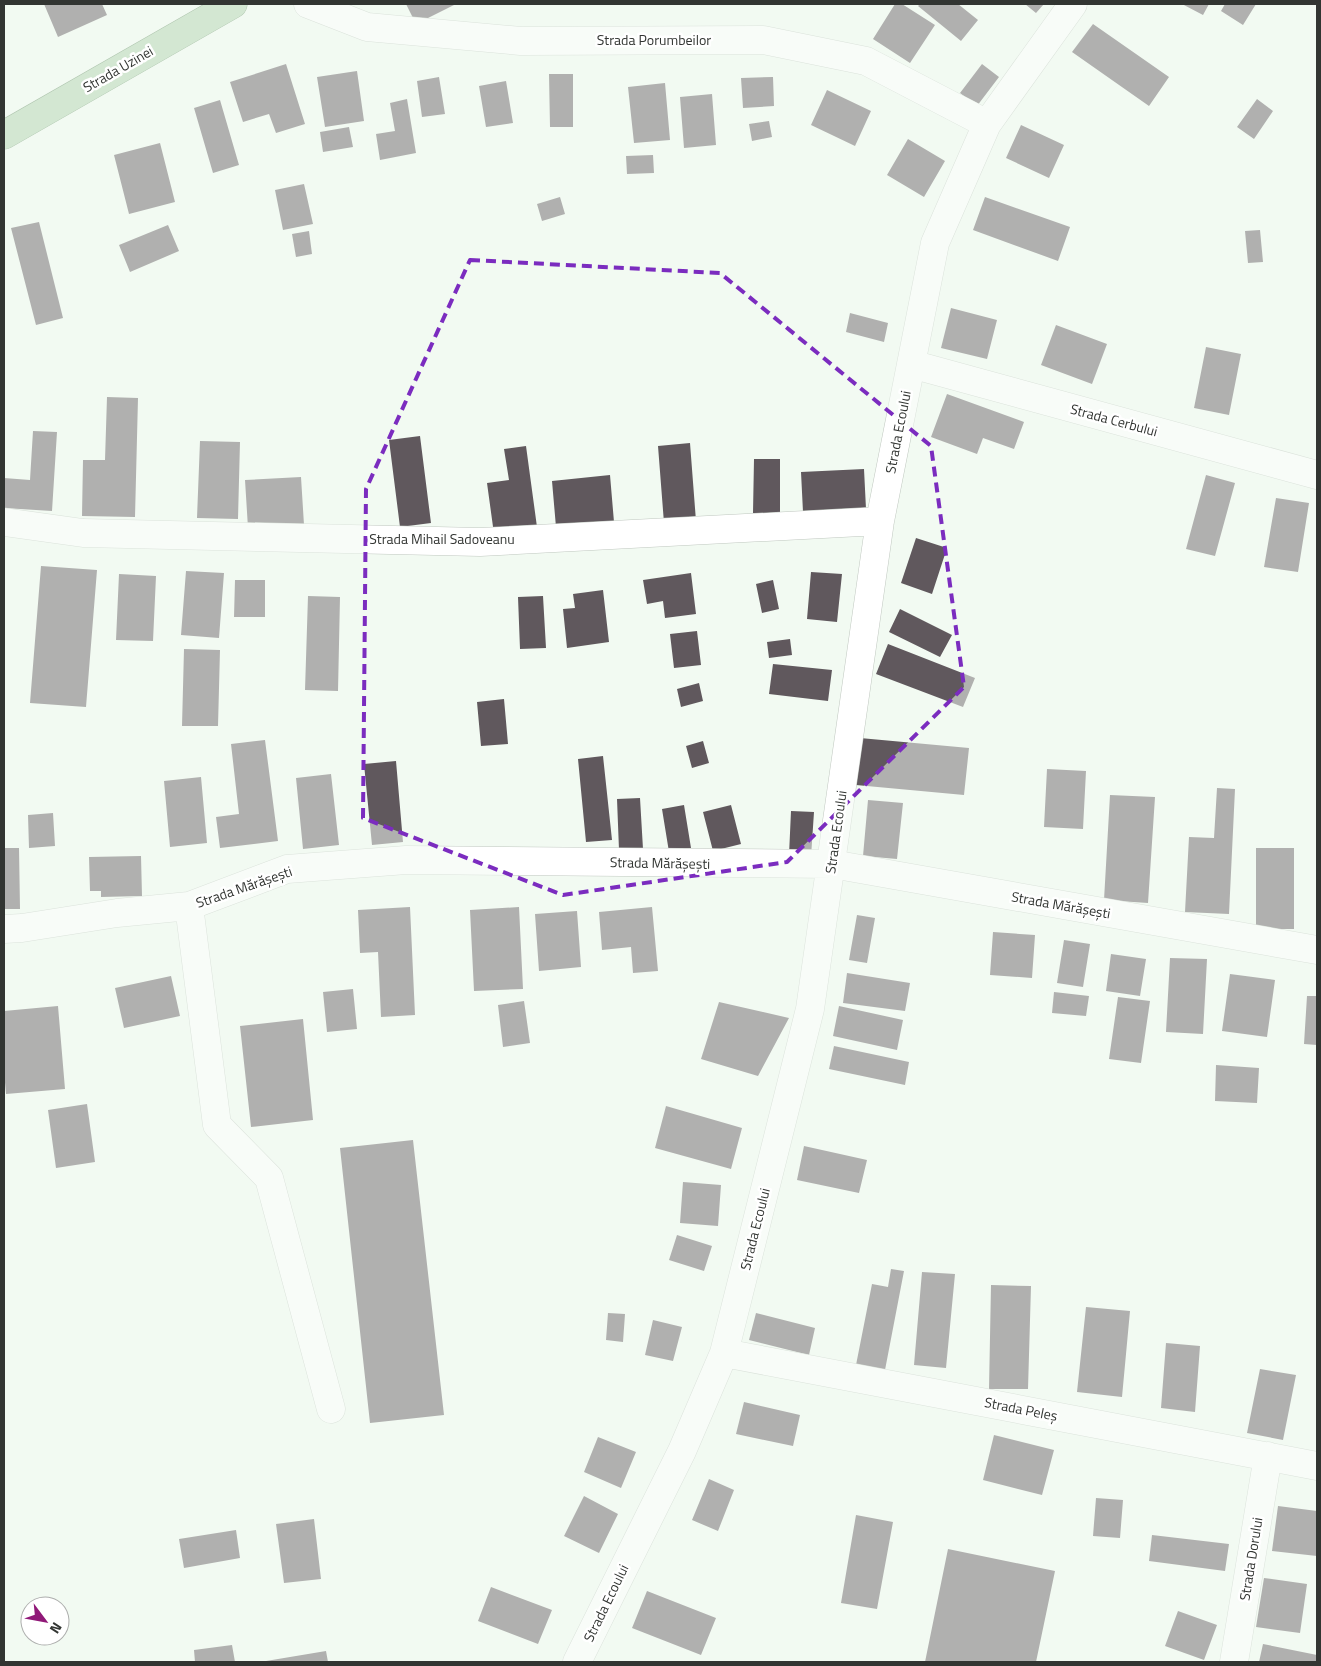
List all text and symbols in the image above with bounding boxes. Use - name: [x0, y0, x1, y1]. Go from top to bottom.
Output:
- street label: Strada Porumbeilor: [597, 29, 711, 50]
- street label: Strada Uzinei: [79, 40, 157, 97]
- street label: Strada Ecoului: [879, 389, 916, 475]
- street label: Strada Cerbului: [1068, 398, 1160, 441]
- street label: Strada Mihail Sadoveanu: [369, 528, 515, 549]
- street label: Strada Ecoului: [819, 789, 852, 875]
- street label: Strada Mărășești: [610, 851, 710, 874]
- street label: Strada Mărășești: [193, 860, 295, 913]
- street label: Strada Mărășești: [1010, 885, 1112, 924]
- street label: Strada Ecoului: [734, 1186, 775, 1272]
- street label: Strada Peleș: [983, 1391, 1059, 1426]
- street label: Strada Dorului: [1234, 1516, 1267, 1602]
- street label: Strada Ecoului: [578, 1560, 633, 1645]
- north arrow: [20, 1596, 70, 1646]
- text: N: [45, 1618, 68, 1638]

